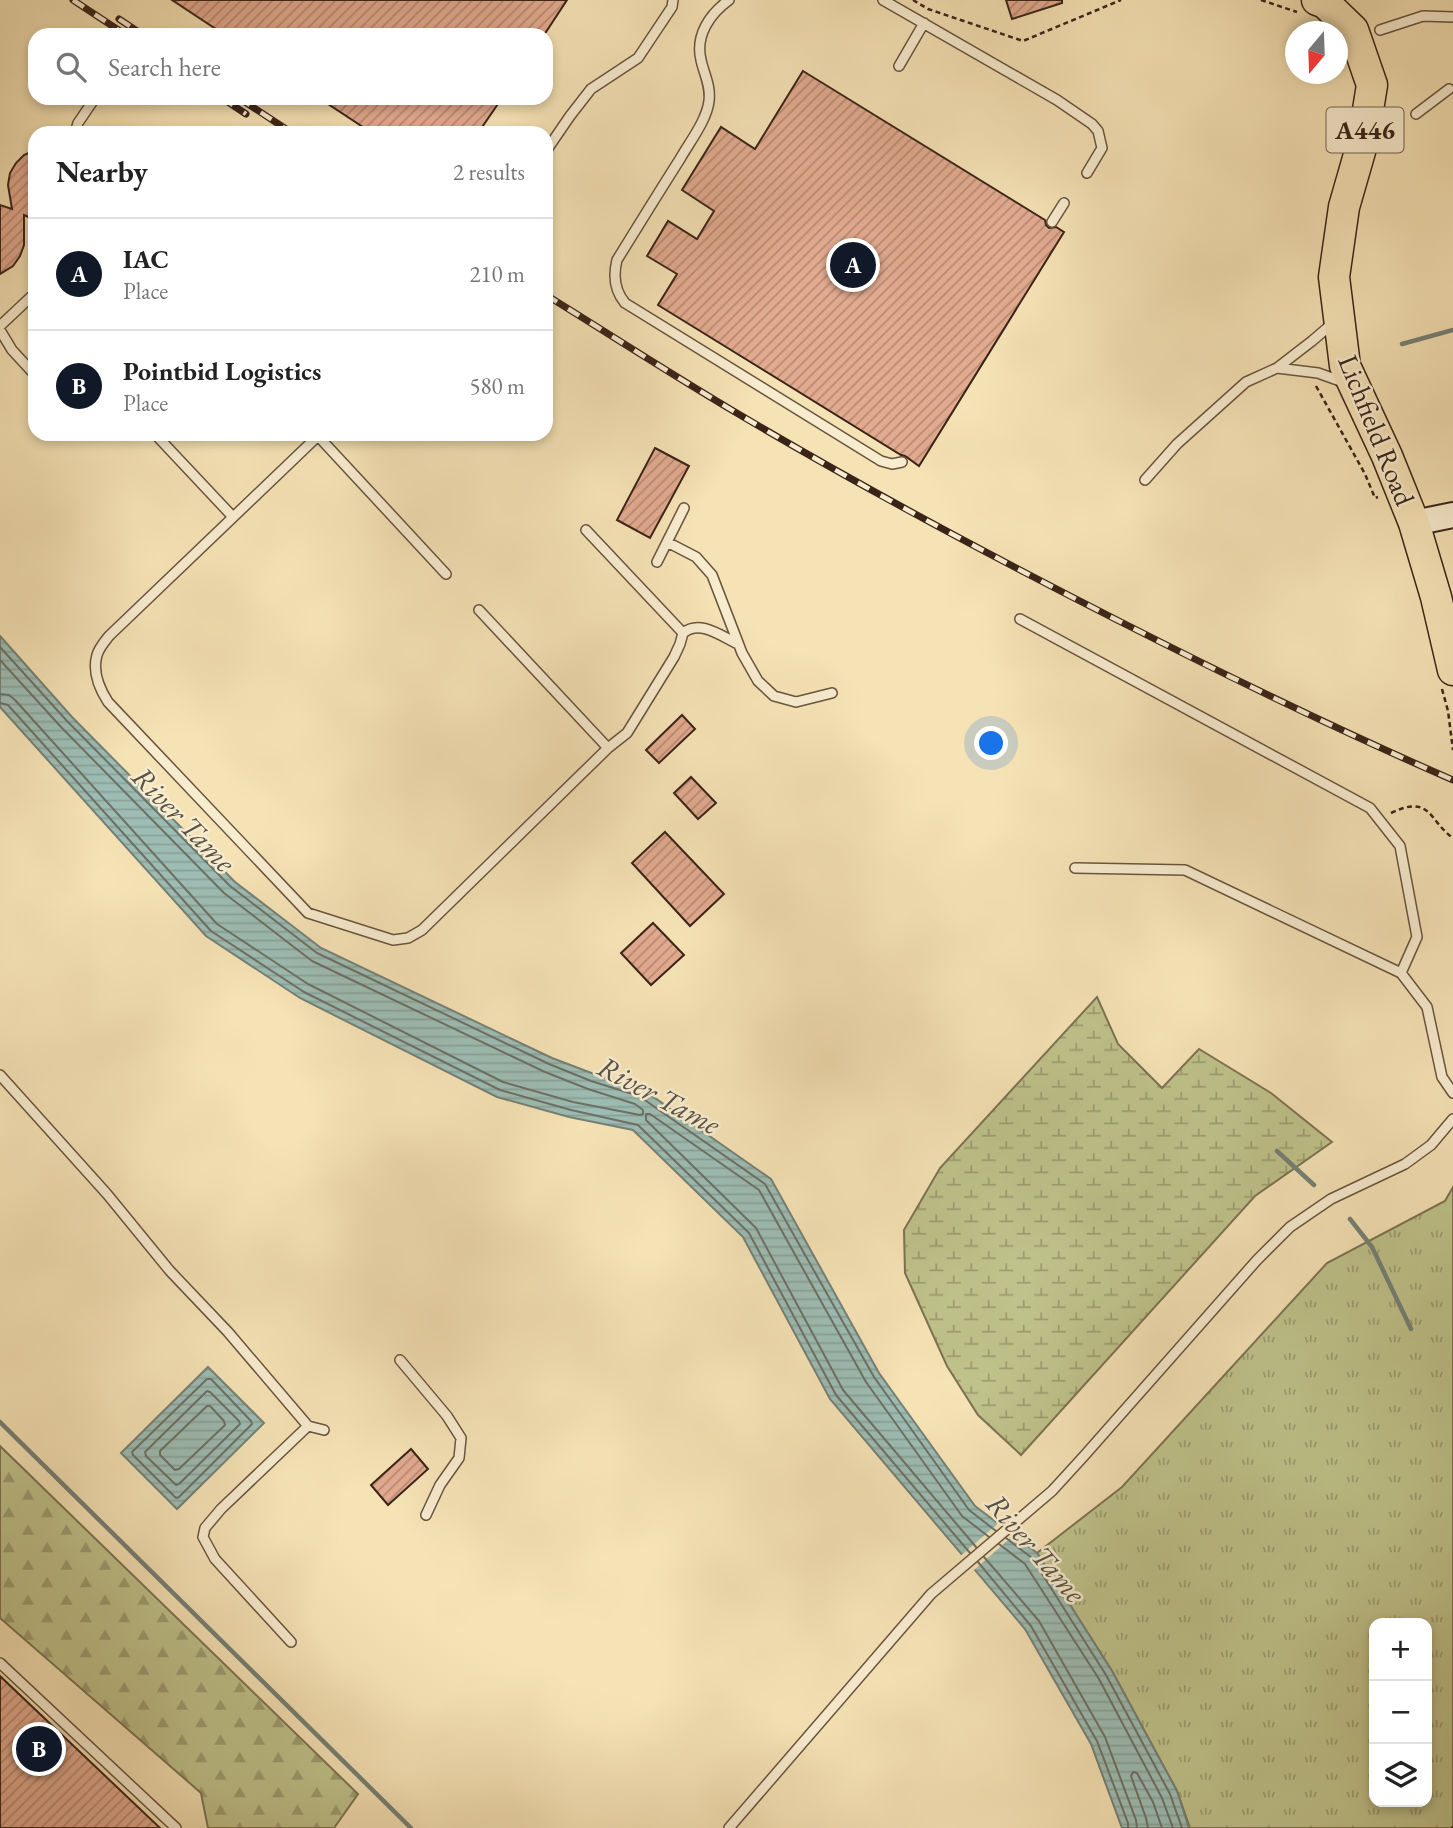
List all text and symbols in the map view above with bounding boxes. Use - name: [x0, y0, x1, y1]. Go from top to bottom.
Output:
- north arrow: [1285, 21, 1348, 84]
- search box: [28, 28, 553, 105]
- icon: search: [52, 48, 90, 86]
- text: Search here: [108, 50, 221, 84]
- road number: A446: [1326, 108, 1404, 153]
- text: Nearby: [56, 152, 148, 191]
- text: 2 results: [453, 157, 525, 187]
- pin: A: [830, 239, 876, 291]
- text: IAC: [123, 242, 169, 276]
- text: A: [71, 259, 87, 289]
- text: 210 m: [469, 259, 525, 289]
- text: Place: [123, 276, 168, 306]
- street label: Lichfield Road: [1330, 349, 1424, 511]
- text: Pointbid Logistics: [123, 354, 321, 388]
- text: B: [72, 371, 86, 401]
- text: 580 m: [469, 371, 525, 401]
- text: Place: [123, 388, 168, 418]
- your location: [974, 726, 1008, 760]
- water label: River Tame: [124, 757, 245, 881]
- water label: River Tame: [591, 1046, 728, 1144]
- water label: River Tame: [977, 1485, 1095, 1612]
- map controls: [1369, 1618, 1432, 1807]
- button: +: [1369, 1618, 1432, 1681]
- button: −: [1369, 1681, 1432, 1744]
- pin: B: [16, 1723, 62, 1775]
- button: layers: [1369, 1744, 1432, 1807]

